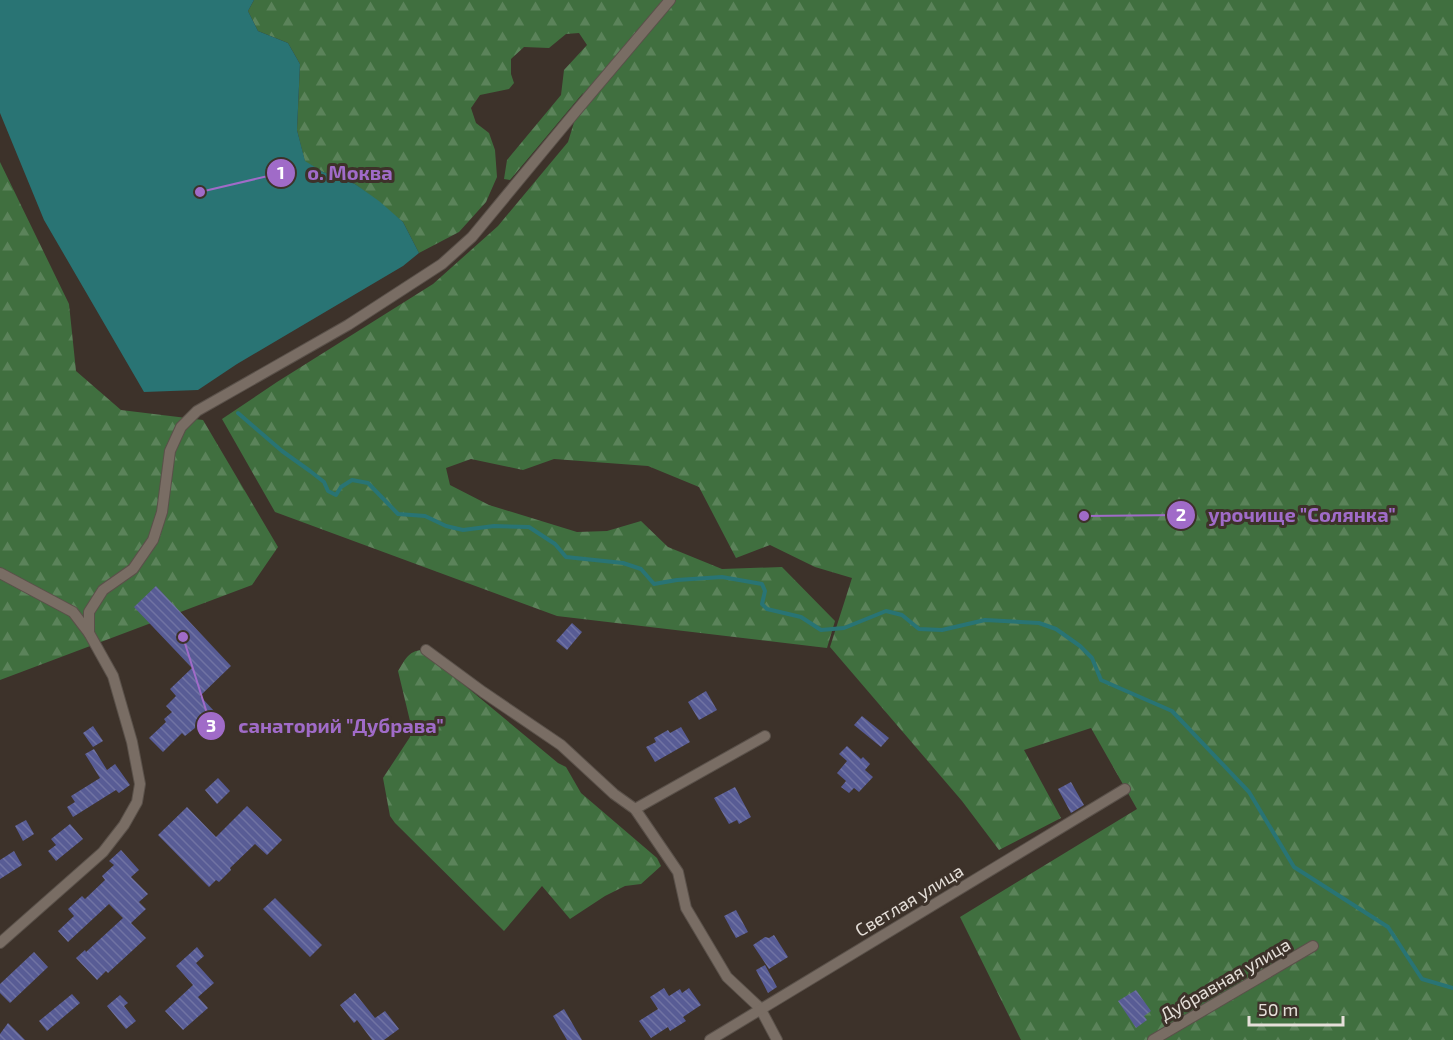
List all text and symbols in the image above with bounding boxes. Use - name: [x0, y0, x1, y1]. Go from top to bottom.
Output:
- callout: о. Моква: [266, 154, 405, 192]
- text: о. Моква: [307, 160, 393, 184]
- text: 1: [277, 161, 285, 183]
- callout: урочище "Солянка": [1166, 496, 1408, 534]
- text: урочище "Солянка": [1208, 502, 1396, 526]
- text: 2: [1176, 503, 1186, 525]
- callout: санаторий "Дубрава": [196, 707, 455, 745]
- text: санаторий "Дубрава": [238, 713, 444, 737]
- text: 3: [206, 714, 216, 736]
- street label: Светлая улица: [851, 859, 967, 941]
- street label: Дубравная улица: [1156, 933, 1294, 1025]
- scale bar: [1249, 989, 1344, 1027]
- text: 50 m: [1258, 998, 1298, 1020]

